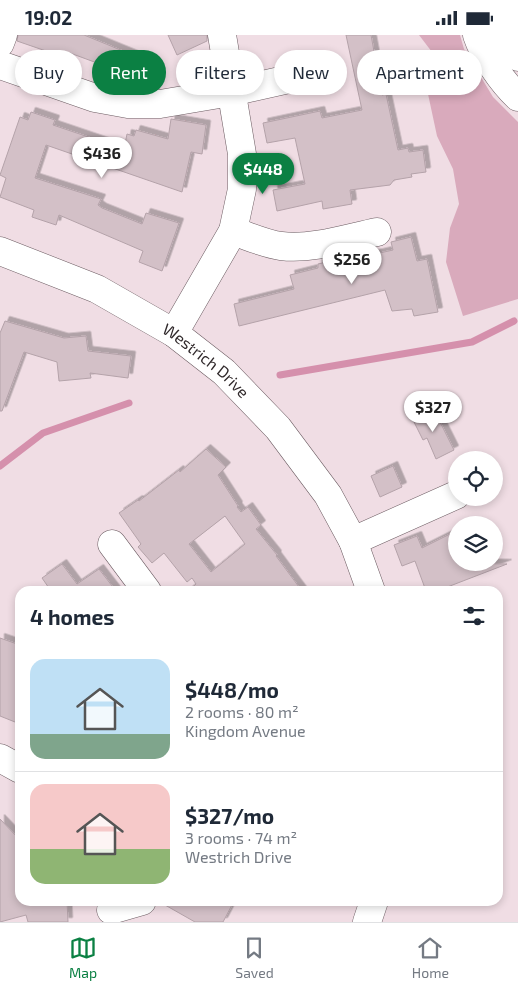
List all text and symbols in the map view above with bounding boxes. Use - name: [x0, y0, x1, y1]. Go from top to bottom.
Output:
- text: 19:02: [25, 6, 72, 29]
- chip: Buy: [15, 50, 82, 95]
- chip: Rent: [92, 50, 166, 95]
- chip: Filters: [176, 50, 264, 95]
- chip: New: [274, 50, 347, 95]
- chip: Apartment: [357, 50, 482, 95]
- pin: $436: [72, 137, 132, 179]
- text: $436: [83, 143, 121, 162]
- pin: $448: [233, 153, 293, 195]
- text: $448: [243, 159, 283, 178]
- pin: $256: [322, 243, 382, 285]
- text: $256: [334, 249, 370, 268]
- street label: Westrich Drive: [160, 319, 254, 401]
- pin: $327: [403, 391, 463, 433]
- text: $327: [415, 397, 451, 416]
- map controls: [448, 451, 503, 571]
- button: locate: [448, 451, 503, 506]
- button: layers: [448, 516, 503, 571]
- icon: filters: [460, 602, 488, 630]
- text: 4 homes: [30, 604, 114, 629]
- text: $448/mo: [185, 677, 279, 702]
- icon: home: [70, 679, 130, 739]
- text: 2 rooms · 80 m²: [185, 702, 299, 721]
- text: Kingdom Avenue: [185, 721, 306, 740]
- text: $327/mo: [185, 803, 274, 828]
- icon: home: [70, 804, 130, 864]
- text: 3 rooms · 74 m²: [185, 828, 297, 847]
- text: Westrich Drive: [185, 847, 292, 866]
- tab: Map: [69, 934, 97, 981]
- tab: Saved: [235, 934, 274, 981]
- tab: Home: [412, 934, 449, 981]

